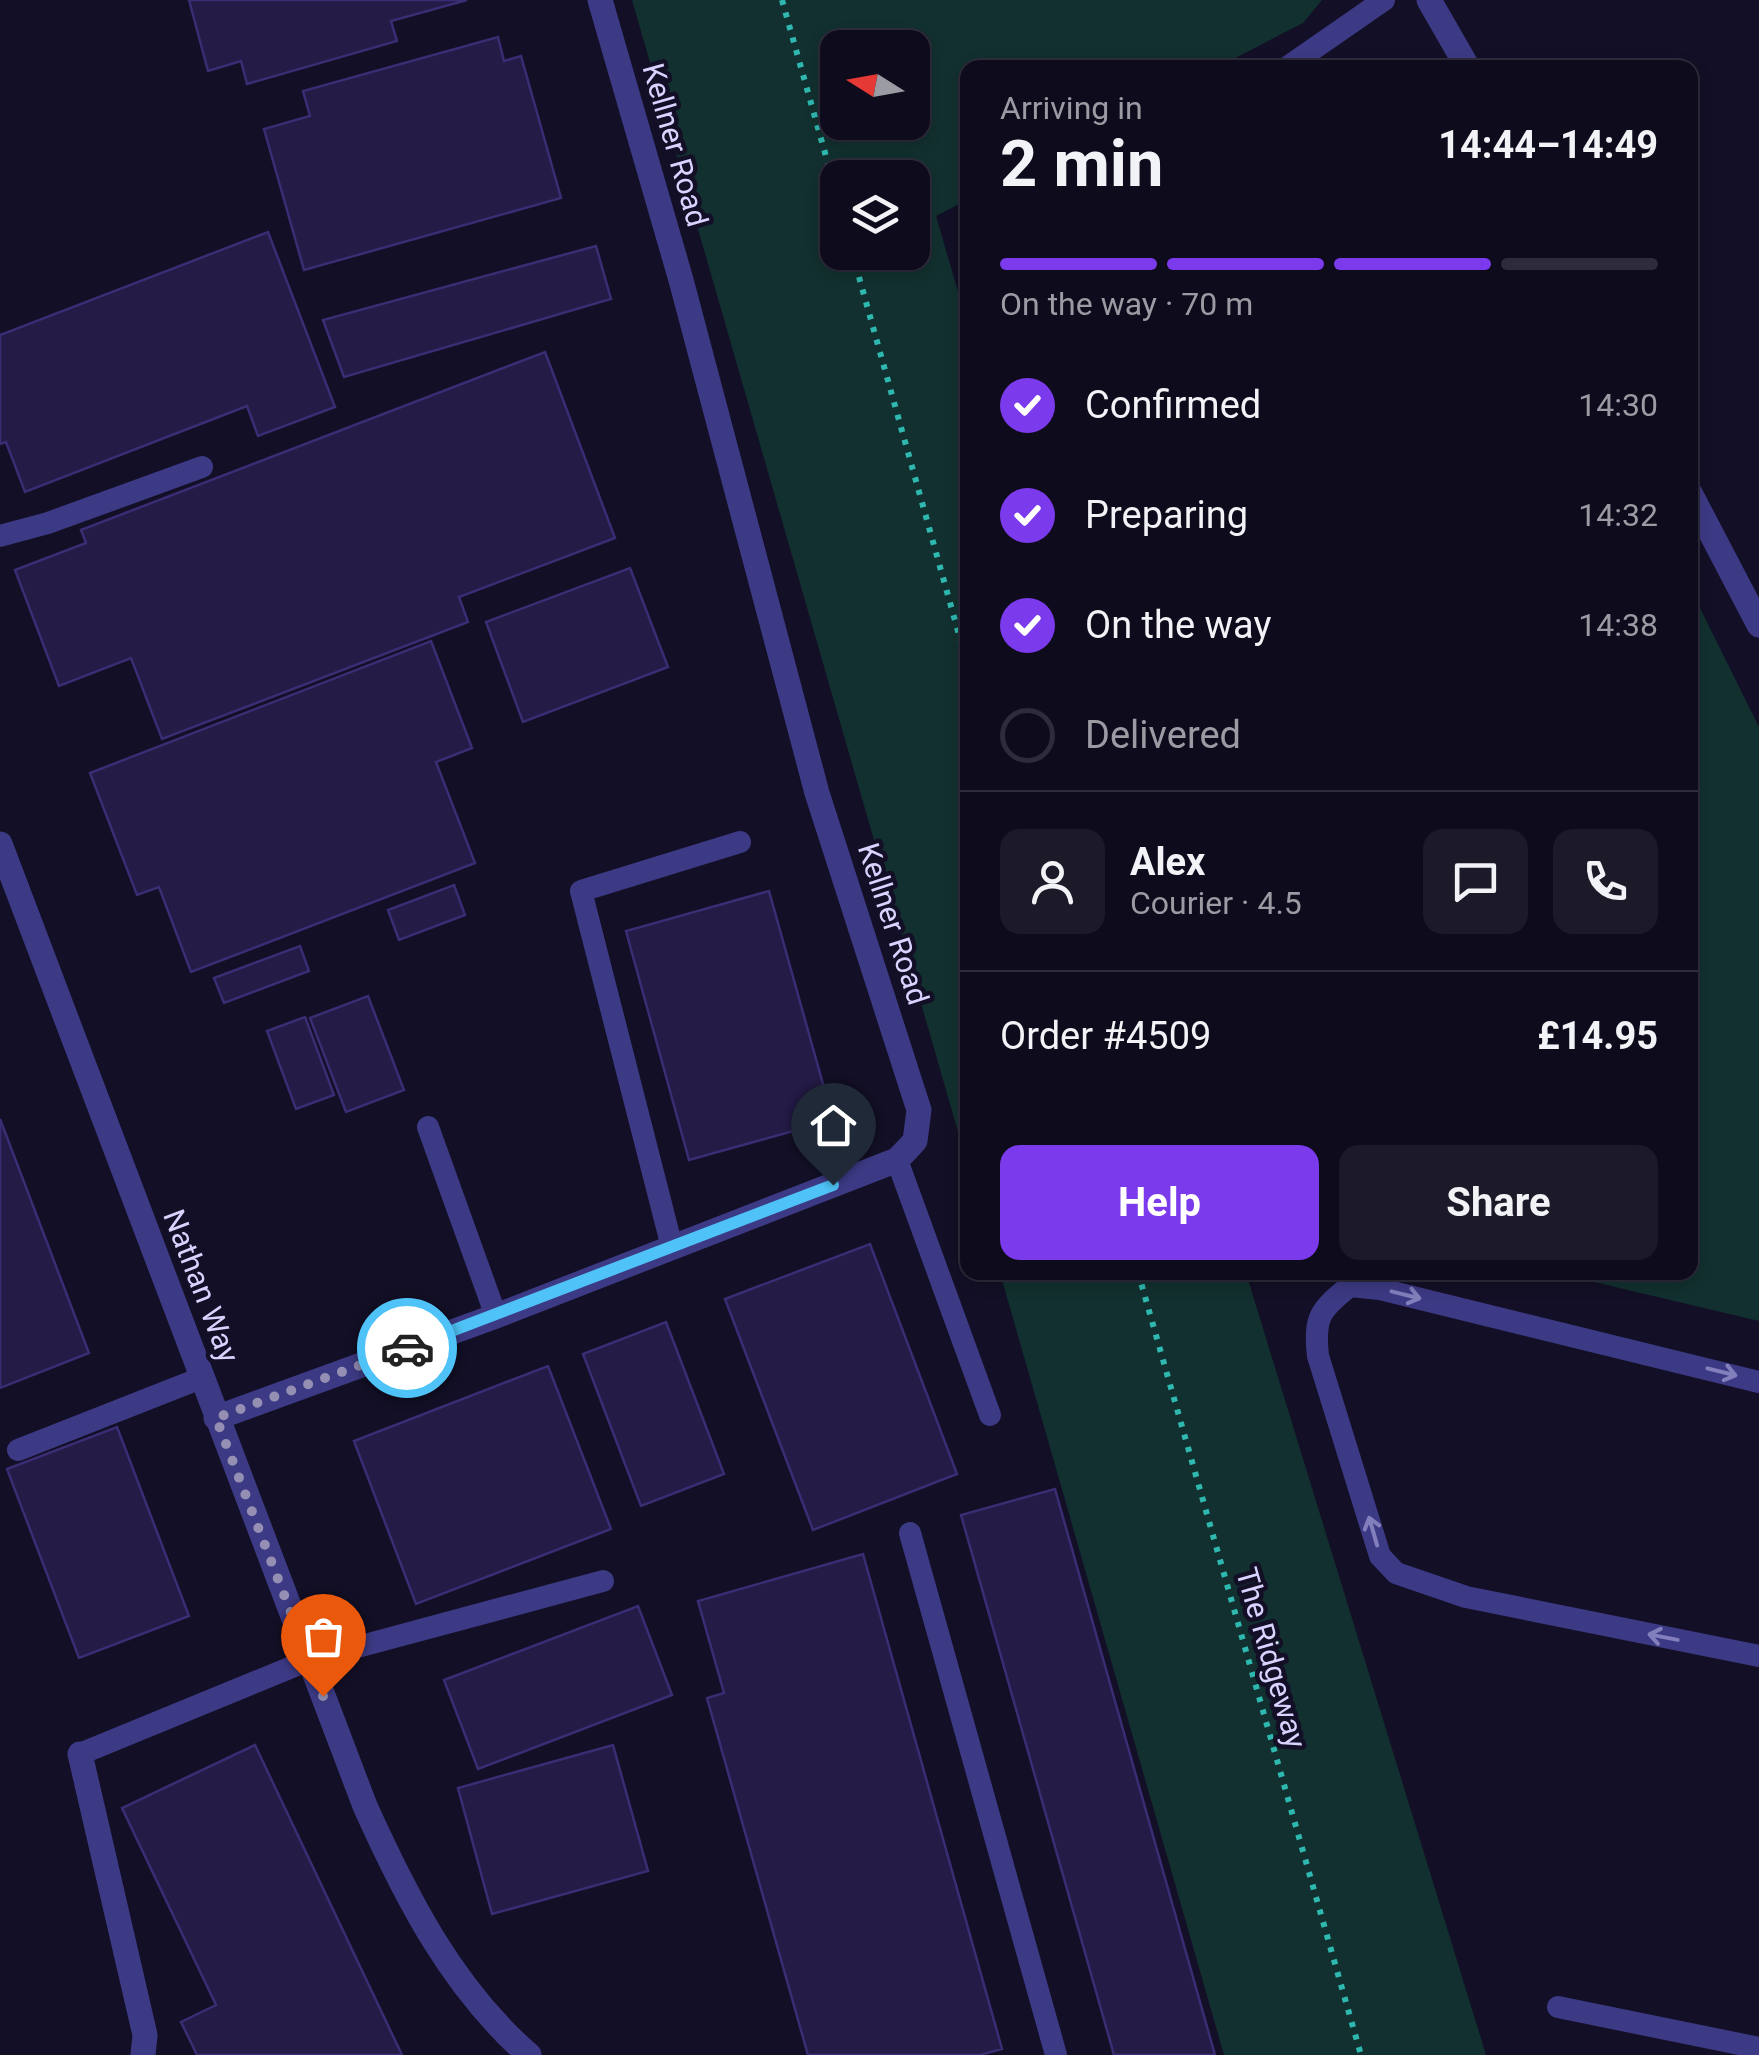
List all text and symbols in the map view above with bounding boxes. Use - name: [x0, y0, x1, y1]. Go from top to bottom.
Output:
- north arrow: [820, 30, 930, 140]
- map controls: [820, 30, 930, 270]
- street label: Kellner Road: [636, 59, 715, 230]
- text: Arriving in: [1000, 89, 1143, 127]
- text: 14:44–14:49: [1438, 123, 1658, 167]
- text: 2 min: [1000, 126, 1163, 202]
- button: layers: [820, 160, 930, 270]
- text: On the way · 70 m: [1000, 285, 1253, 323]
- icon: check: [1000, 378, 1055, 433]
- text: Confirmed: [1085, 383, 1261, 427]
- text: 14:30: [1578, 386, 1658, 424]
- icon: check: [1000, 488, 1055, 543]
- text: Preparing: [1085, 493, 1248, 537]
- text: 14:32: [1578, 496, 1658, 534]
- icon: check: [1000, 598, 1055, 653]
- text: On the way: [1085, 603, 1271, 647]
- text: 14:38: [1578, 606, 1658, 644]
- text: Delivered: [1085, 713, 1241, 757]
- button: person: [1000, 829, 1105, 934]
- button: chat: [1423, 829, 1528, 934]
- button: phone: [1553, 829, 1658, 934]
- street label: Kellner Road: [851, 839, 936, 1009]
- text: Alex: [1130, 840, 1205, 884]
- text: Courier · 4.5: [1130, 884, 1302, 922]
- text: Order #4509: [1000, 1014, 1211, 1058]
- text: £14.95: [1537, 1014, 1658, 1058]
- pin: [791, 1083, 876, 1186]
- icon: home: [806, 1098, 861, 1153]
- button: Help: [1000, 1145, 1319, 1260]
- button: Share: [1339, 1145, 1658, 1260]
- street label: Nathan Way: [156, 1204, 247, 1367]
- one-way arrow: [1389, 1287, 1421, 1305]
- courier: [357, 1298, 457, 1398]
- icon: car: [380, 1321, 435, 1376]
- one-way arrow: [1706, 1364, 1737, 1383]
- one-way arrow: [1362, 1516, 1381, 1547]
- street label: The Ridgeway: [1229, 1564, 1314, 1752]
- pin: [281, 1594, 366, 1697]
- icon: bag: [296, 1609, 351, 1664]
- one-way arrow: [1648, 1627, 1680, 1646]

